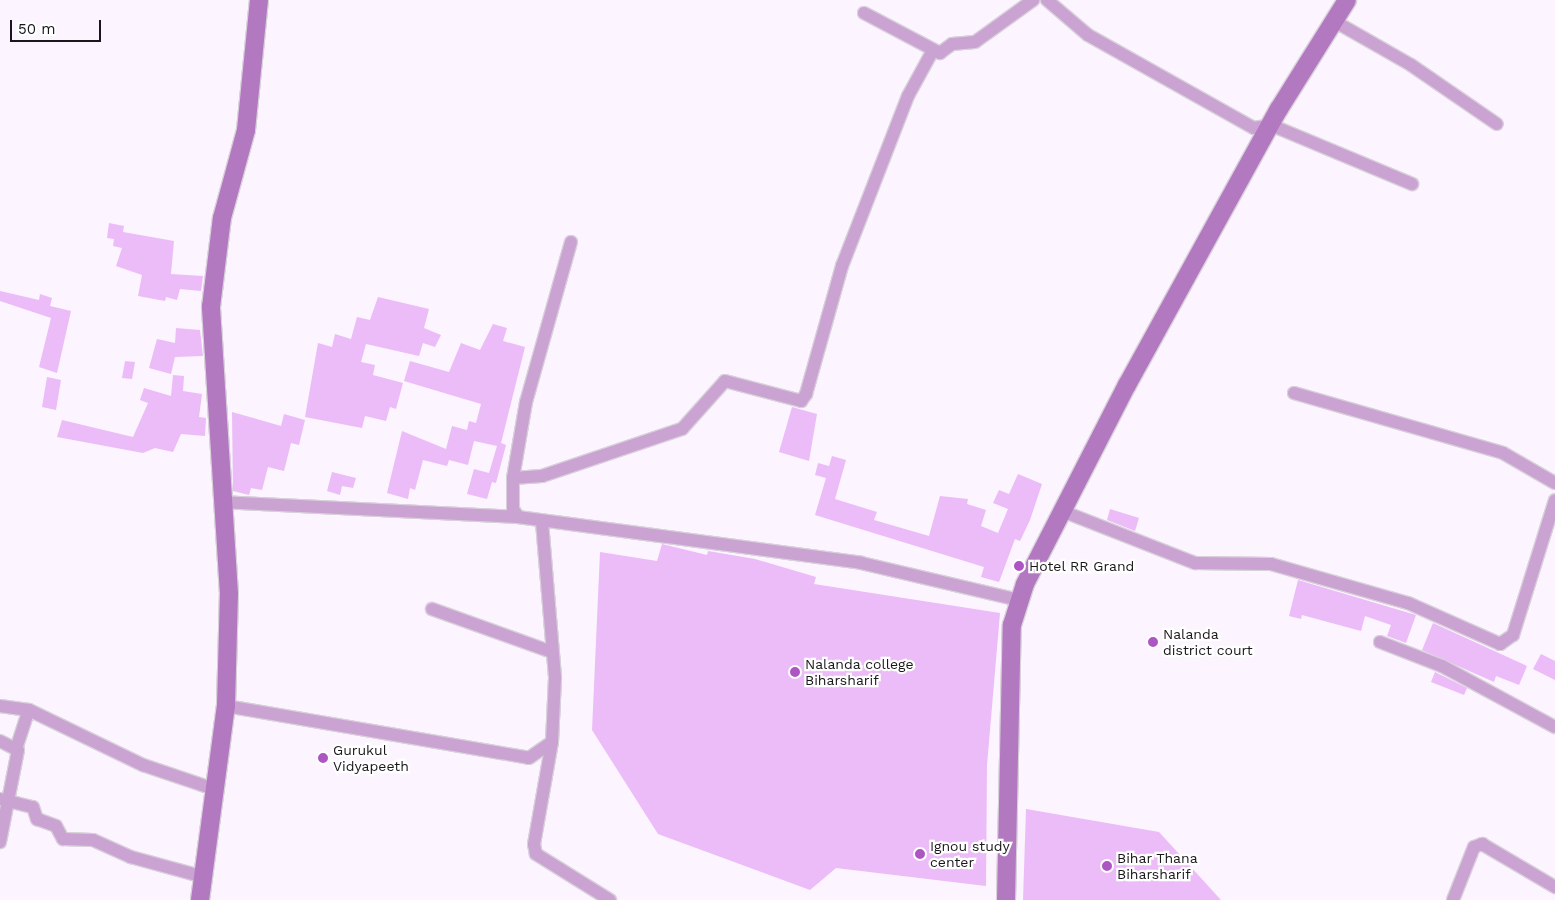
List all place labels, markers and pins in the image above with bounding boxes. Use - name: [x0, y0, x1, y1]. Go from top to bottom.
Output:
- place label: Hotel RR Grand: [1029, 558, 1135, 574]
- marker: Hotel RR Grand: [1013, 560, 1025, 572]
- place label: Nalanda district court: [1163, 626, 1253, 658]
- marker: Nalanda district court: [1147, 636, 1159, 648]
- place label: Nalanda college Biharsharif: [805, 656, 914, 689]
- marker: Nalanda college Biharsharif: [789, 666, 801, 678]
- place label: Gurukul Vidyapeeth: [333, 742, 409, 774]
- marker: Gurukul Vidyapeeth: [317, 752, 329, 764]
- place label: Ignou study center: [930, 838, 1010, 870]
- marker: Ignou study center: [914, 848, 926, 860]
- place label: Bihar Thana Biharsharif: [1117, 850, 1198, 882]
- marker: Bihar Thana Biharsharif: [1101, 860, 1113, 872]

